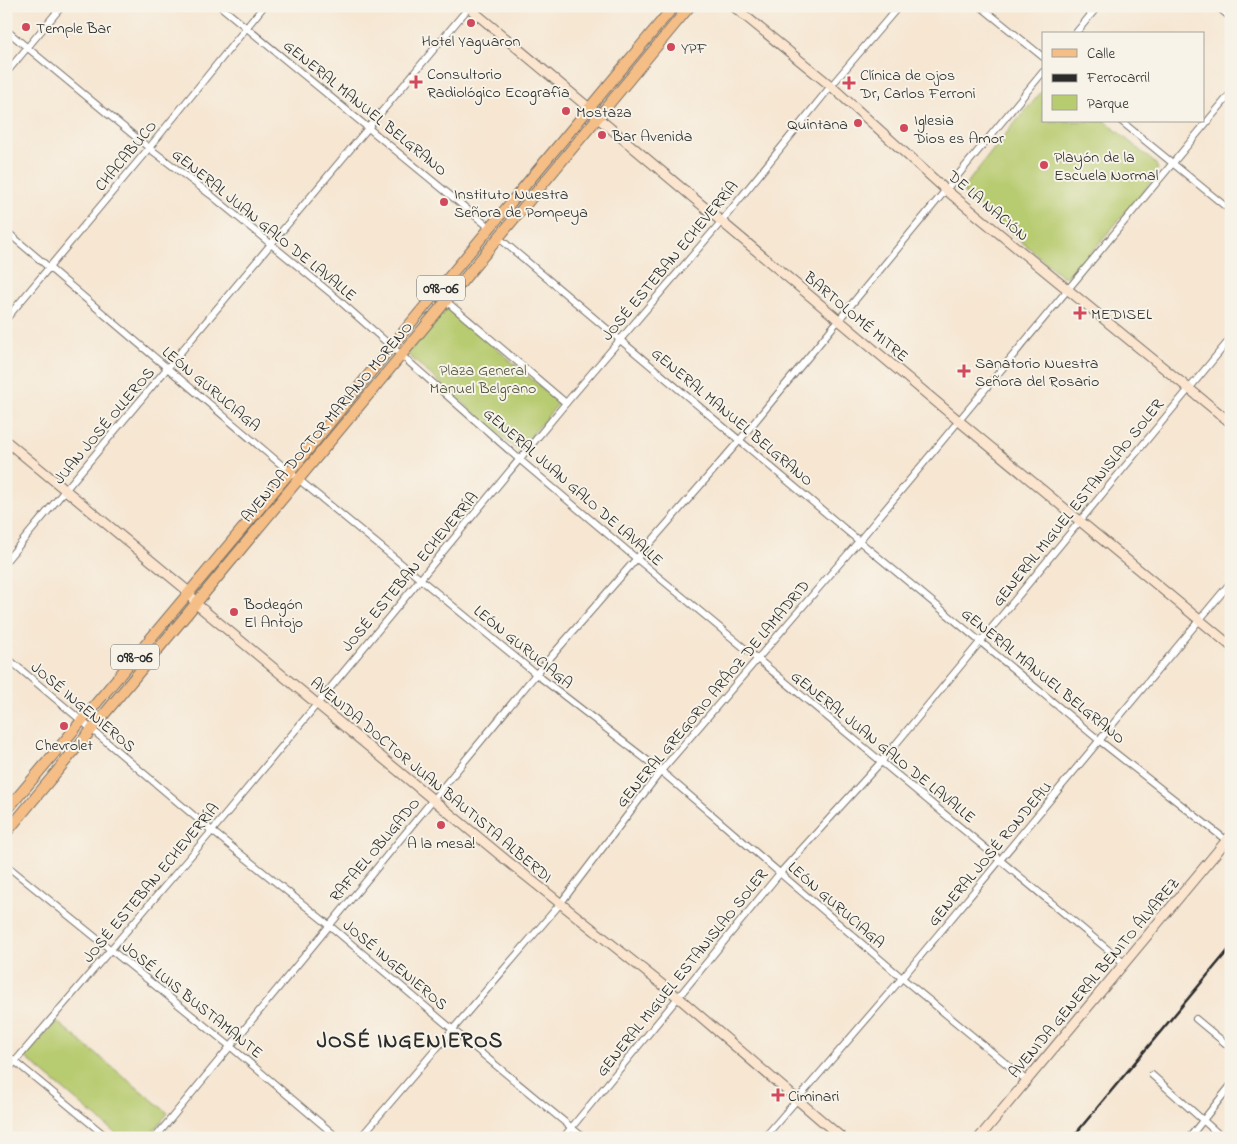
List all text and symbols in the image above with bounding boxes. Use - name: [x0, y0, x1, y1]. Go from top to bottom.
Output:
- place label: Temple Bar: [36, 17, 111, 41]
- marker: Hotel Yaguaron: [465, 17, 477, 29]
- marker: Temple Bar: [20, 21, 32, 33]
- place label: Hotel Yaguaron: [422, 30, 521, 54]
- legend: [1042, 32, 1204, 122]
- street label: GENERAL MANUEL BELGRANO: [277, 35, 452, 183]
- place label: YPF: [681, 37, 708, 61]
- marker: YPF: [665, 41, 677, 53]
- text: Calle: [1087, 43, 1115, 65]
- place label: Consultorio Radiológico Ecografía: [427, 63, 570, 105]
- place label: Clínica de Ojos Dr, Carlos Ferroni: [859, 64, 976, 106]
- text: Ferrocarril: [1086, 67, 1150, 89]
- marker: Consultorio Radiológico Ecografía: [409, 75, 423, 89]
- marker: Clínica de Ojos Dr, Carlos Ferroni: [842, 76, 856, 90]
- text: Parque: [1087, 93, 1129, 115]
- place label: Mostaza: [576, 101, 632, 125]
- marker: Mostaza: [560, 105, 572, 117]
- place label: Iglesia Dios es Amor: [913, 109, 1004, 151]
- place label: Quintana: [787, 113, 848, 137]
- street label: CHACABUCO: [90, 116, 163, 197]
- marker: Quintana: [852, 117, 864, 129]
- marker: Iglesia Dios es Amor: [898, 122, 910, 134]
- place label: Bar Avenida: [611, 125, 692, 149]
- marker: Bar Avenida: [596, 129, 608, 141]
- street label: GENERAL JUAN GALO DE LAVALLE: [166, 143, 361, 308]
- place label: Playón de la Escuela Normal: [1054, 146, 1159, 188]
- marker: Playón de la Escuela Normal: [1038, 159, 1050, 171]
- street label: DE LA NACIÓN: [941, 165, 1034, 248]
- street label: JOSÉ ESTEBAN ECHEVERRÍA: [596, 176, 745, 347]
- place label: Instituto Nuestra Señora de Pompeya: [454, 183, 588, 225]
- marker: Instituto Nuestra Señora de Pompeya: [438, 196, 450, 208]
- street label: BARTOLOMÉ MITRE: [797, 266, 913, 369]
- road number: 098-06: [417, 276, 465, 300]
- place label: MEDISEL: [1091, 303, 1152, 327]
- marker: MEDISEL: [1073, 306, 1087, 320]
- street label: AVENIDA DOCTOR MARIANO MORENO: [236, 316, 419, 528]
- street label: LEÓN GURUCIAGA: [156, 341, 265, 438]
- street label: GENERAL MANUEL BELGRANO: [645, 342, 818, 493]
- place label: Sanatorio Nuestra Señora del Rosario: [975, 352, 1099, 394]
- park label: Plaza General Manuel Belgrano: [430, 359, 536, 401]
- street label: JUAN JOSÉ OLLEROS: [48, 362, 161, 490]
- marker: Sanatorio Nuestra Señora del Rosario: [957, 364, 971, 378]
- street label: GENERAL MIGUEL ESTANISLAO SOLER: [987, 394, 1170, 612]
- street label: GENERAL JUAN GALO DE LAVALLE: [477, 402, 668, 573]
- street label: JOSÉ ESTEBAN ECHEVERRÍA: [336, 487, 485, 658]
- street label: GENERAL GREGORIO ARÁOZ DE LAMADRID: [611, 575, 816, 813]
- place label: Bodegón El Antojo: [243, 593, 303, 635]
- street label: LEÓN GURUCIAGA: [468, 600, 578, 695]
- street label: GENERAL MANUEL BELGRANO: [955, 603, 1130, 751]
- marker: Bodegón El Antojo: [228, 606, 240, 618]
- road number: 098-06: [111, 644, 159, 670]
- street label: JOSÉ INGENIEROS: [25, 656, 140, 759]
- street label: GENERAL JUAN GALO DE LAVALLE: [785, 665, 980, 830]
- street label: AVENIDA DOCTOR JUAN BAUTISTA ALBERDI: [304, 672, 557, 889]
- marker: Chevrolet: [58, 720, 70, 732]
- place label: Chevrolet: [35, 734, 94, 758]
- street label: GENERAL JOSÉ RONDEAU: [923, 777, 1058, 932]
- street label: RAFAEL OBLIGADO: [324, 793, 427, 908]
- street label: JOSÉ ESTEBAN ECHEVERRÍA: [77, 798, 226, 969]
- marker: A la mesa!: [435, 819, 447, 831]
- place label: A la mesa!: [407, 832, 476, 856]
- street label: LEÓN GURUCIAGA: [782, 856, 890, 955]
- street label: GENERAL MIGUEL ESTANISLAO SOLER: [591, 864, 774, 1082]
- street label: AVENIDA GENERAL BENITO ÁLVAREZ: [1003, 873, 1186, 1084]
- street label: JOSÉ INGENIEROS: [337, 914, 452, 1017]
- street label: JOSÉ LUIS BUSTAMANTE: [116, 936, 268, 1065]
- district label: JOSÉ INGENIEROS: [317, 1027, 503, 1057]
- place label: Ciminari: [788, 1085, 839, 1109]
- marker: Ciminari: [772, 1089, 784, 1101]

